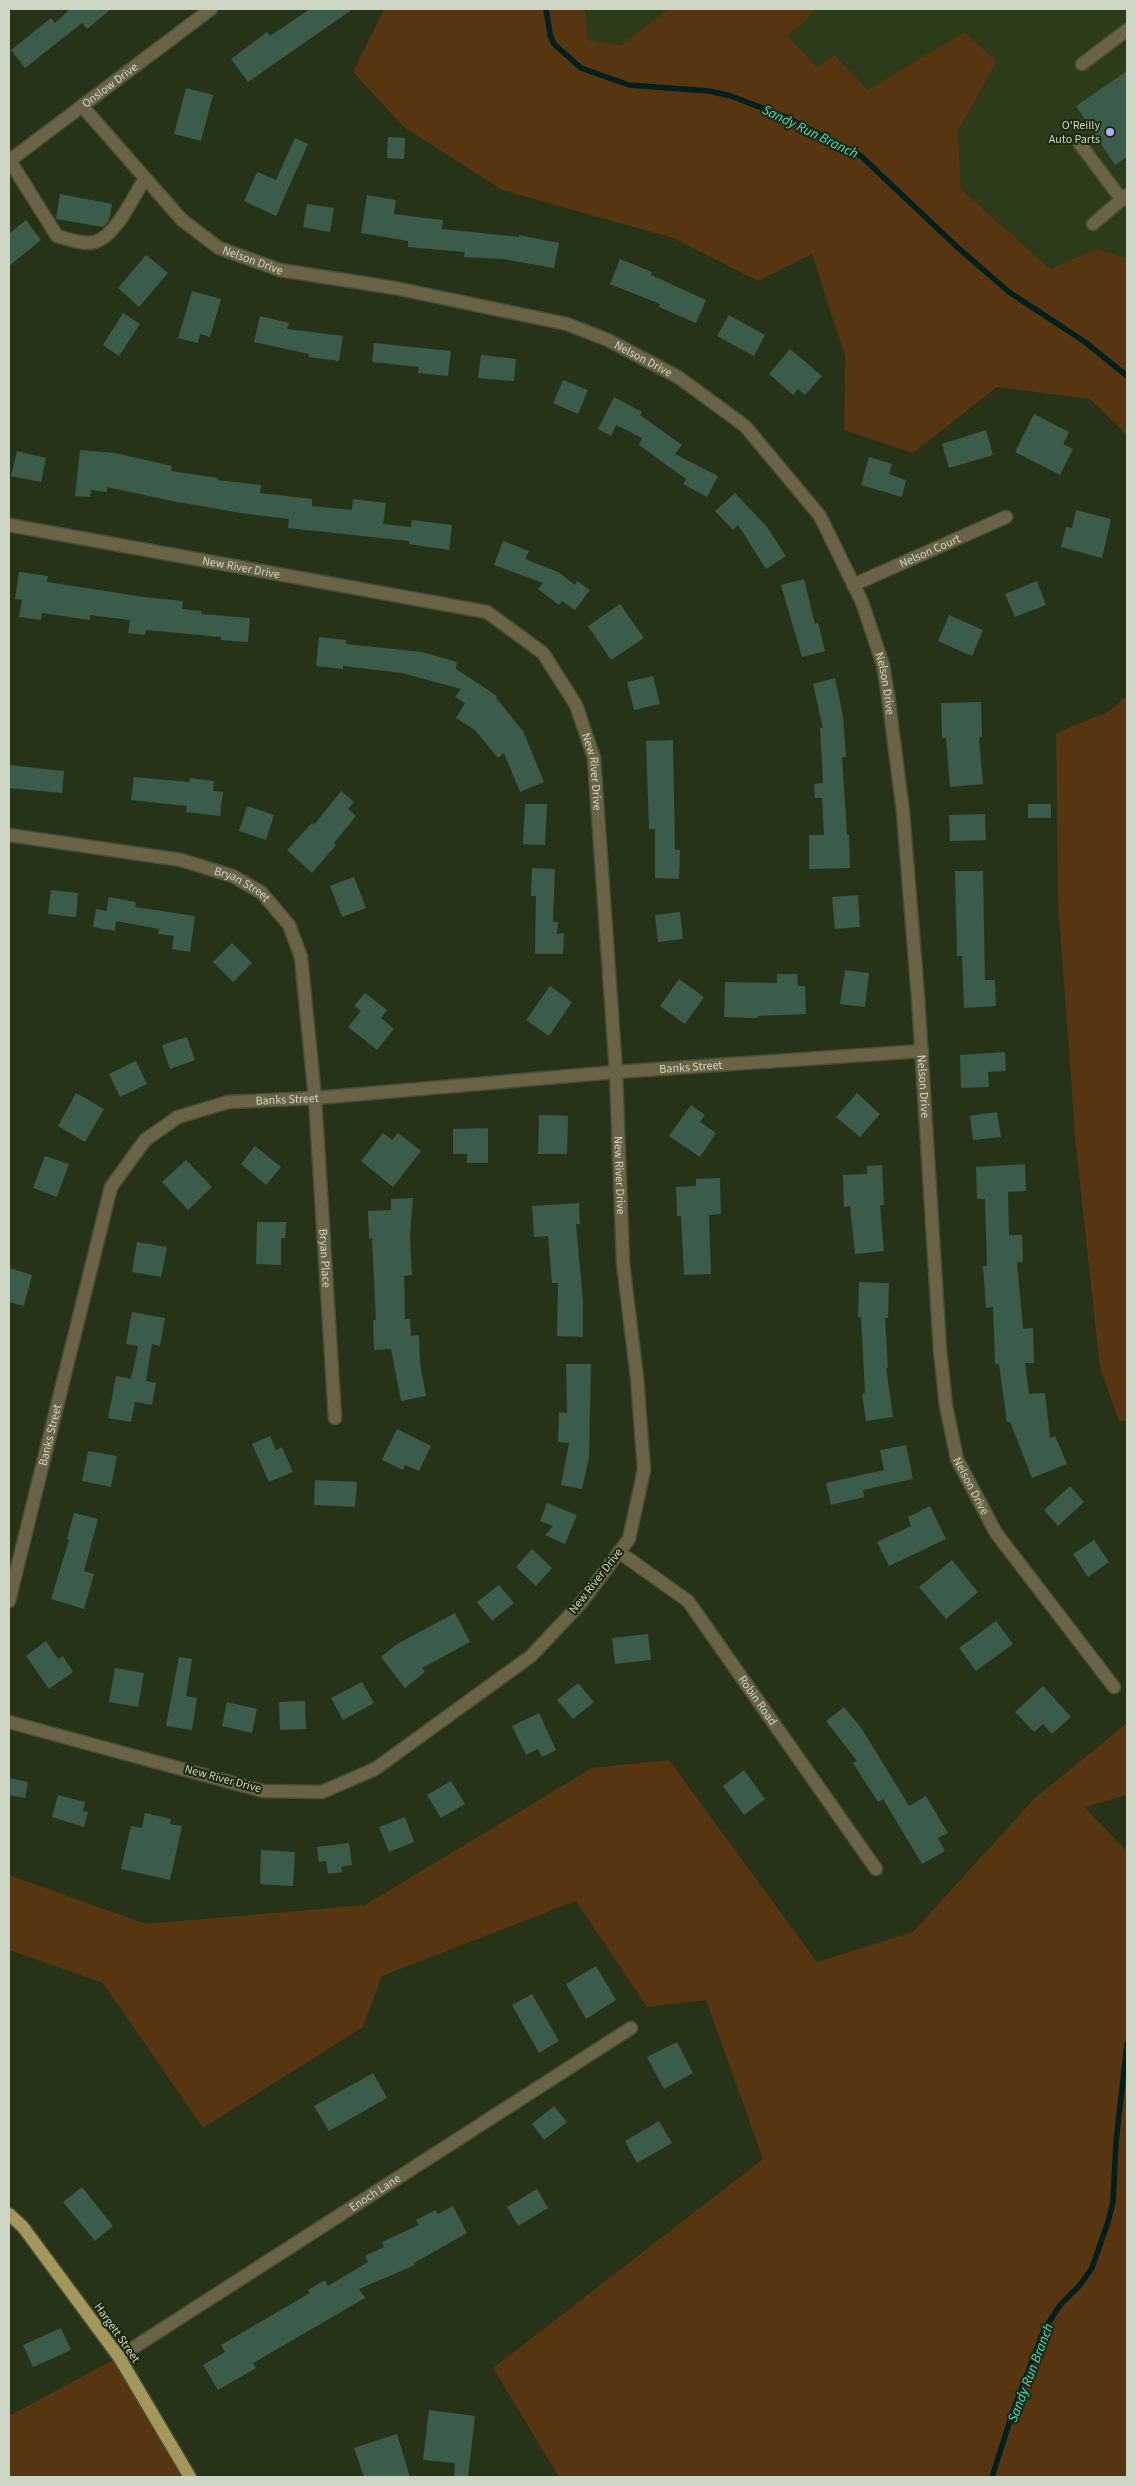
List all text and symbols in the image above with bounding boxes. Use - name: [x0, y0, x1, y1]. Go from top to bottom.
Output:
- street label: Onslow Drive: [78, 59, 141, 112]
- water label: Sandy Run Branch: [759, 100, 861, 164]
- place label: O'Reilly Auto Parts: [1049, 117, 1100, 148]
- marker: O'Reilly Auto Parts: [1104, 126, 1116, 138]
- street label: Nelson Drive: [220, 241, 286, 279]
- street label: Nelson Drive: [611, 336, 675, 381]
- street label: Nelson Court: [896, 530, 963, 572]
- street label: New River Drive: [201, 552, 281, 583]
- street label: Nelson Drive: [871, 650, 899, 716]
- street label: New River Drive: [578, 730, 606, 811]
- street label: Bryan Street: [212, 862, 274, 906]
- street label: Nelson Drive: [913, 1054, 934, 1119]
- street label: Banks Street: [659, 1056, 723, 1078]
- street label: Banks Street: [255, 1089, 319, 1109]
- street label: New River Drive: [610, 1136, 630, 1215]
- street label: Bryan Place: [315, 1228, 335, 1288]
- street label: Banks Street: [34, 1402, 66, 1468]
- street label: Nelson Drive: [949, 1454, 993, 1518]
- street label: New River Drive: [565, 1545, 627, 1617]
- street label: Robin Road: [734, 1672, 781, 1729]
- street label: New River Drive: [183, 1761, 263, 1797]
- street label: Enoch Lane: [346, 2170, 404, 2216]
- street label: Hargett Street: [90, 2299, 144, 2367]
- water label: Sandy Run Branch: [1003, 2321, 1059, 2425]

